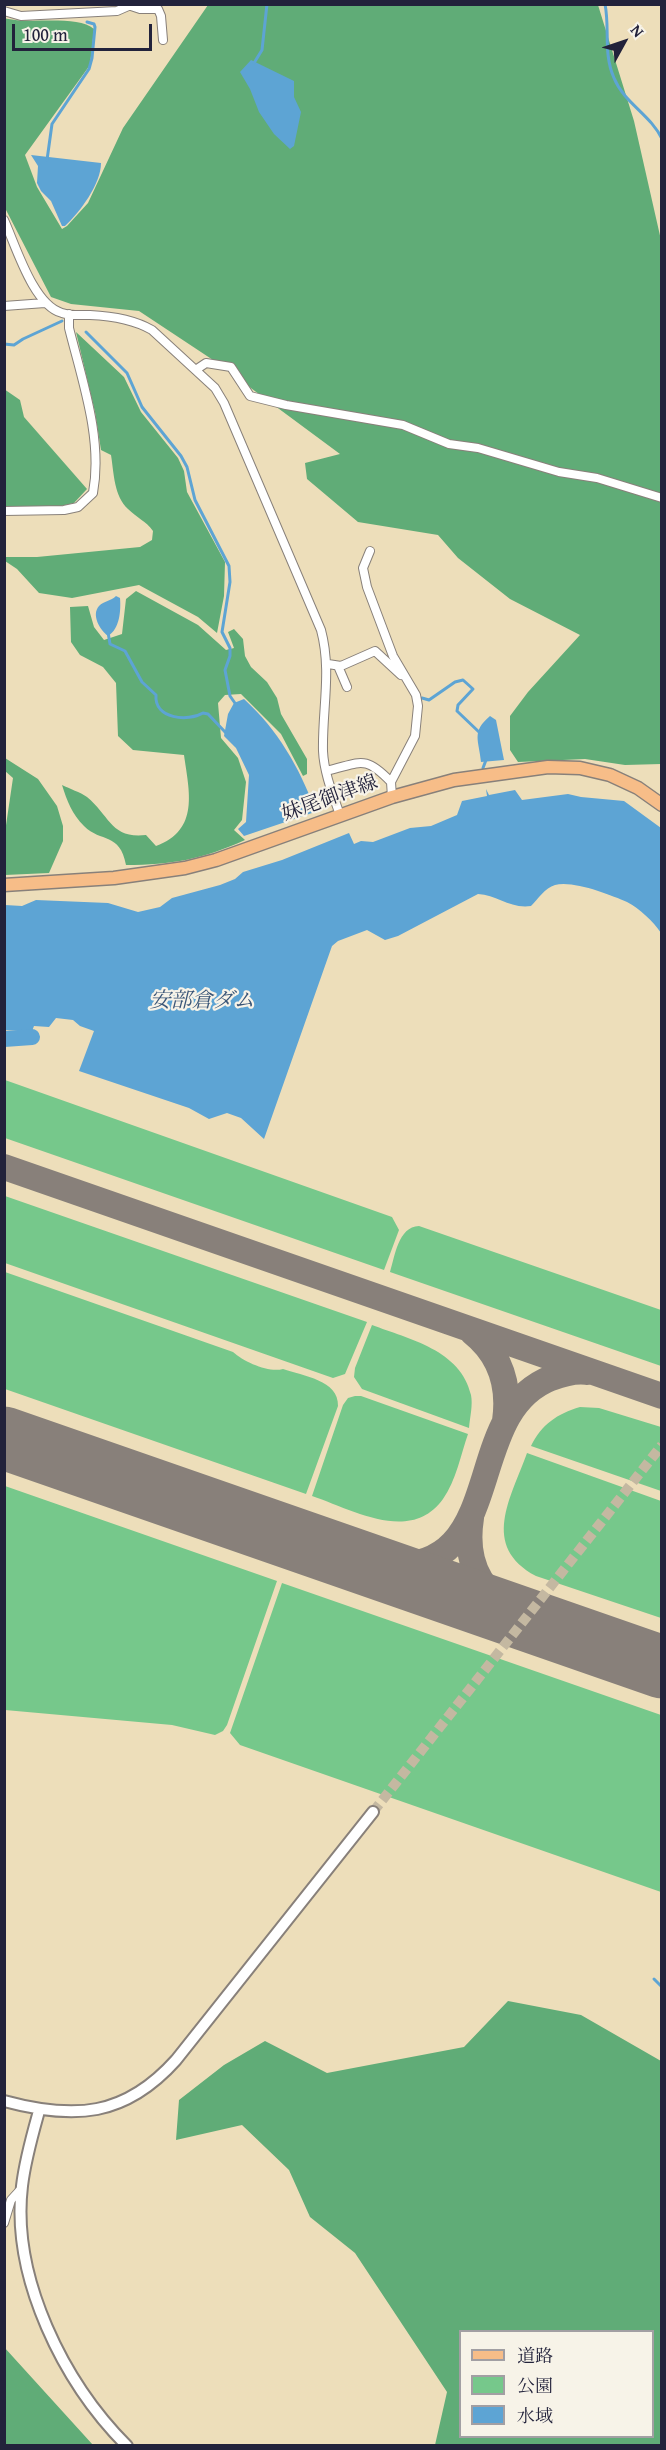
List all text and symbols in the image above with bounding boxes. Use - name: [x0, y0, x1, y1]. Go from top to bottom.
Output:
- scale bar: [15, 12, 154, 50]
- north arrow: [594, 12, 654, 72]
- text: N: [625, 19, 650, 42]
- text: 100 m: [23, 21, 68, 48]
- street label: 妹尾御津線: [279, 771, 381, 827]
- water label: 安部倉ダム: [150, 989, 254, 1015]
- legend: [459, 2330, 654, 2438]
- text: 道路: [517, 2342, 553, 2369]
- text: 公園: [517, 2372, 553, 2399]
- text: 水域: [517, 2402, 553, 2429]

